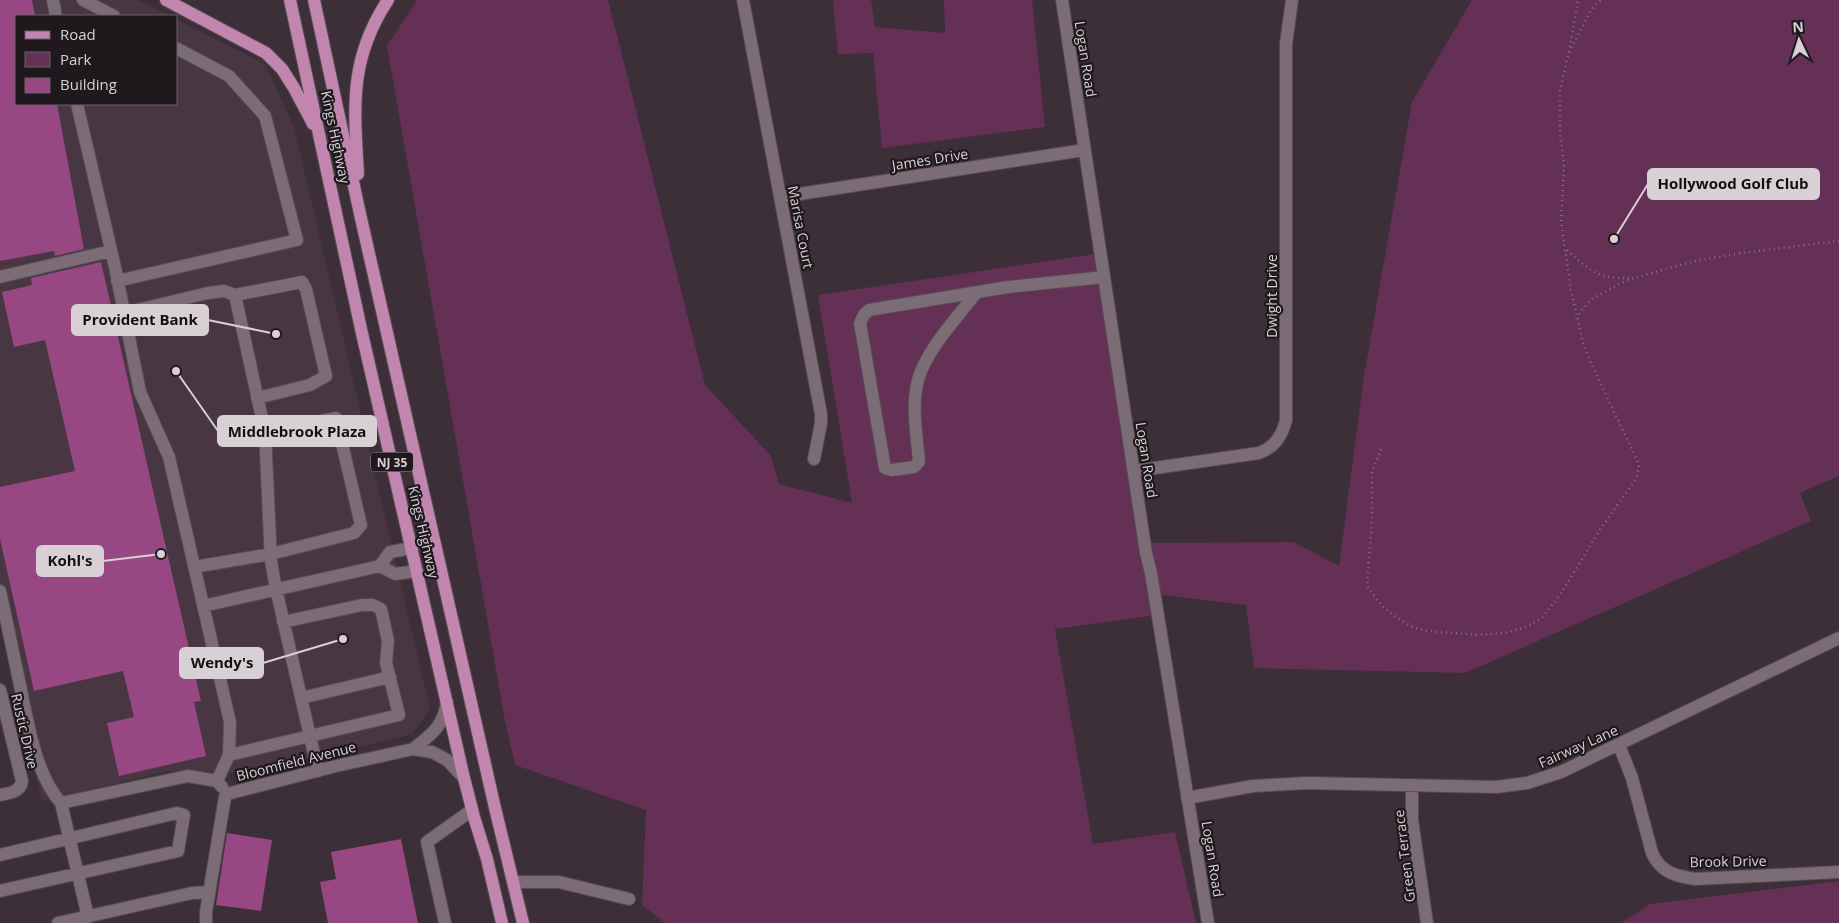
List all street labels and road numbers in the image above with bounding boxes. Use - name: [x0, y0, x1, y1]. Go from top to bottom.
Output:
- street label: Logan Road: [1071, 20, 1101, 98]
- street label: Kings Highway: [317, 89, 355, 186]
- street label: James Drive: [889, 144, 970, 175]
- street label: Marisa Court: [784, 184, 818, 270]
- street label: Dwight Drive: [1262, 254, 1281, 338]
- street label: Logan Road: [1132, 421, 1162, 499]
- road number: NJ 35: [371, 452, 413, 472]
- street label: Kings Highway: [404, 484, 444, 581]
- street label: Rustic Drive: [7, 691, 43, 771]
- street label: Fairway Lane: [1535, 720, 1621, 772]
- street label: Bloomfield Avenue: [234, 737, 358, 785]
- street label: Green Terrace: [1389, 808, 1419, 903]
- street label: Logan Road: [1198, 820, 1228, 898]
- street label: Brook Drive: [1689, 851, 1767, 871]

